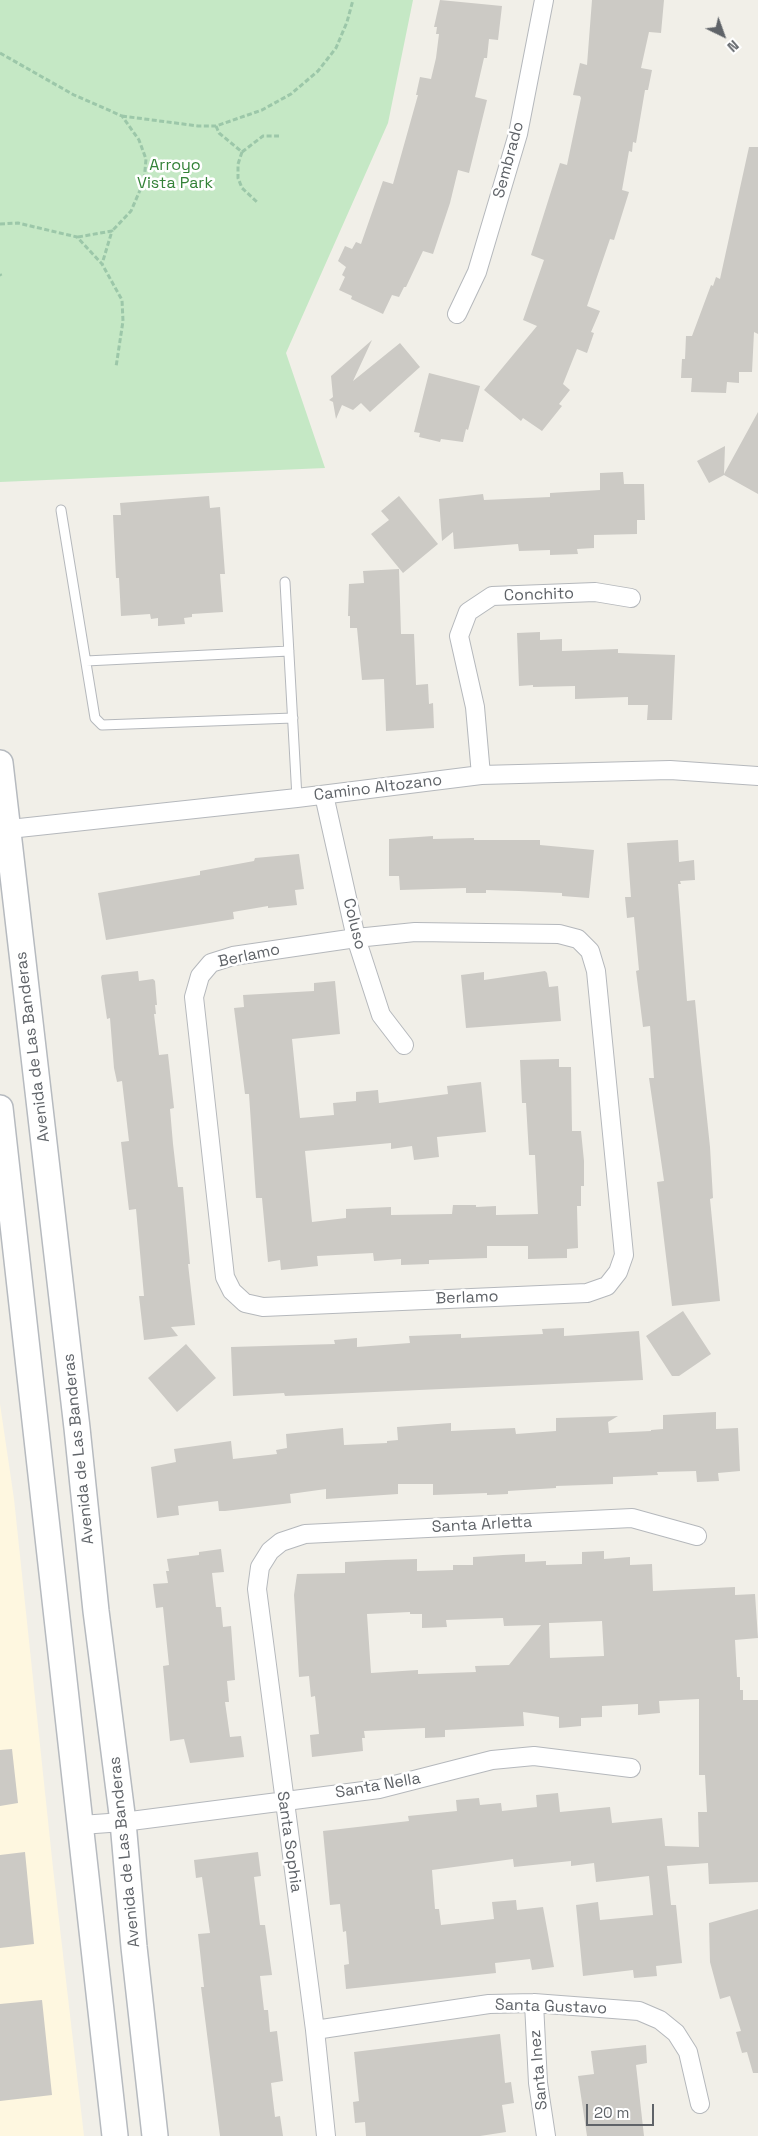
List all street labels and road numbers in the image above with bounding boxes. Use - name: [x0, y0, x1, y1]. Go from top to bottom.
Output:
- street label: Sembrado: [490, 120, 528, 200]
- street label: Conchito: [504, 584, 574, 606]
- street label: Camino Altozano: [313, 771, 443, 805]
- street label: Coluso: [338, 896, 370, 952]
- street label: Berlamo: [216, 940, 282, 972]
- street label: Avenida de Las Banderas: [12, 951, 54, 1143]
- street label: Berlamo: [435, 1287, 499, 1309]
- street label: Avenida de Las Banderas: [59, 1353, 99, 1545]
- street label: Santa Arletta: [431, 1513, 533, 1537]
- street label: Avenida de Las Banderas: [105, 1756, 145, 1948]
- street label: Santa Nella: [334, 1769, 422, 1803]
- street label: Santa Sophia: [272, 1790, 306, 1894]
- street label: Santa Gustavo: [495, 1995, 607, 2019]
- street label: Santa Inez: [526, 2029, 552, 2111]

